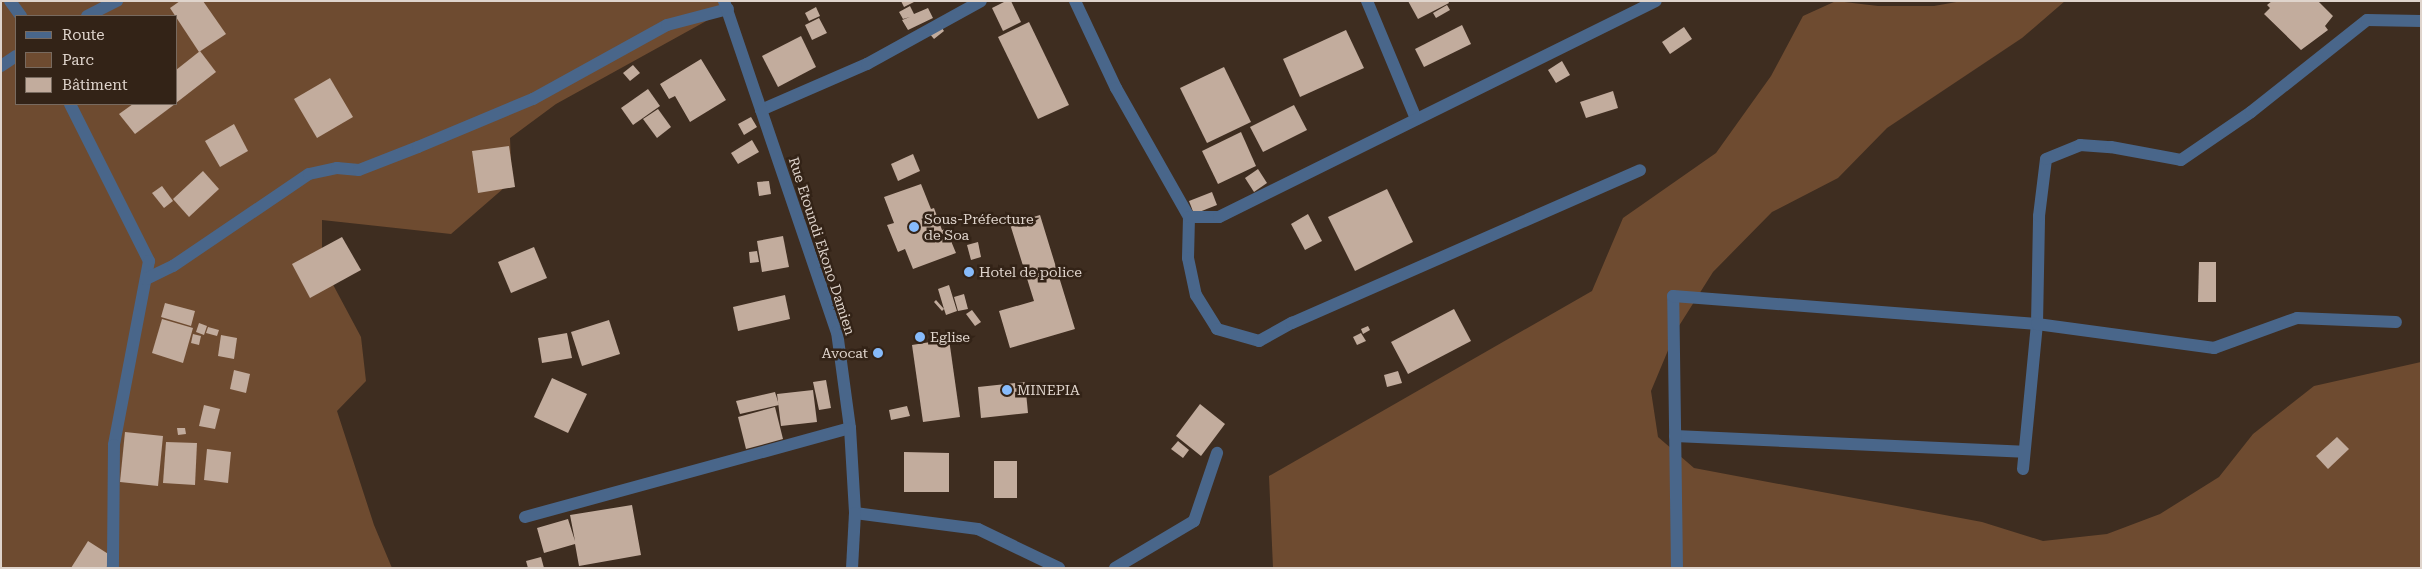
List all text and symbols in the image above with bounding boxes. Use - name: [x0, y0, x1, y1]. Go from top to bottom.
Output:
- legend: [15, 15, 178, 105]
- text: Route: [62, 26, 104, 44]
- text: Parc: [62, 51, 94, 69]
- text: Bâtiment: [62, 76, 128, 94]
- street label: Rue Etoundi Ekono Damien: [785, 155, 859, 337]
- place label: Sous-Préfecture de Soa: [924, 211, 1034, 243]
- marker: Sous-Préfecture de Soa: [908, 221, 920, 233]
- place label: Hotel de police: [979, 264, 1082, 280]
- marker: Hotel de police: [963, 266, 975, 278]
- place label: Eglise: [930, 329, 970, 345]
- marker: Eglise: [914, 331, 926, 343]
- place label: Avocat: [822, 345, 868, 361]
- marker: Avocat: [872, 347, 884, 359]
- place label: MINEPIA: [1017, 382, 1080, 398]
- marker: MINEPIA: [1001, 384, 1013, 396]

